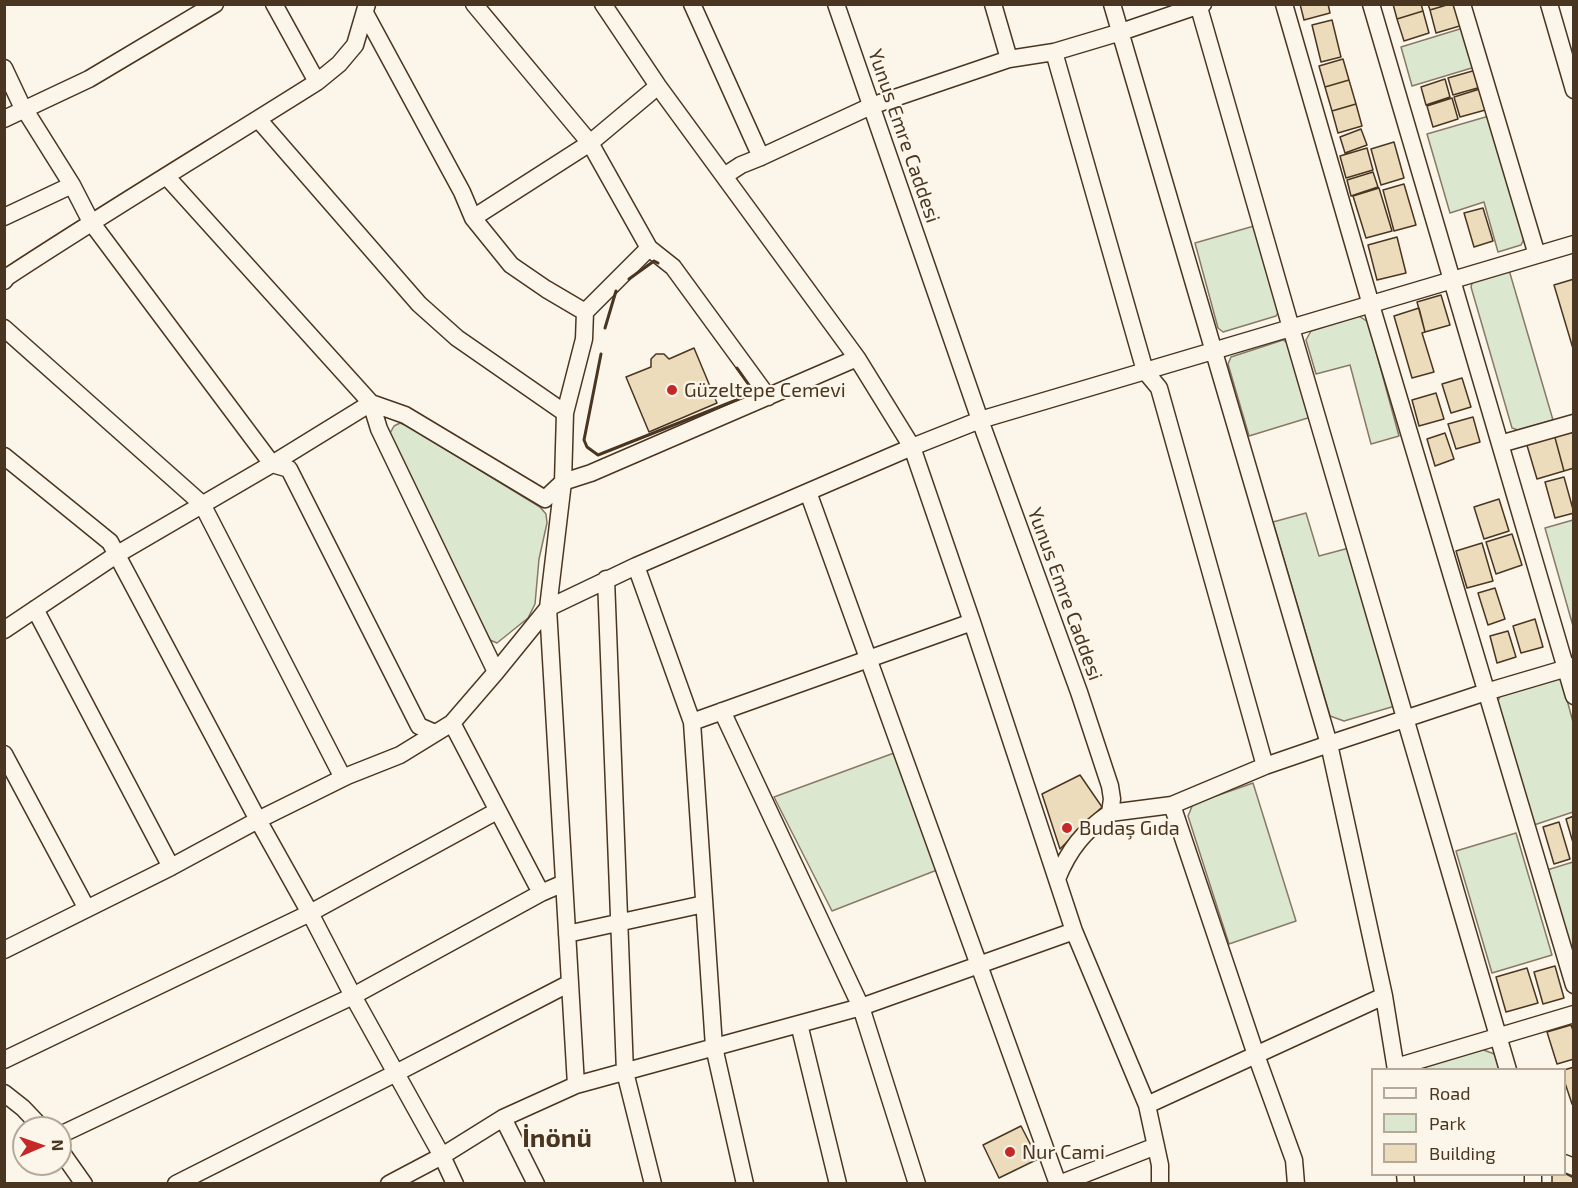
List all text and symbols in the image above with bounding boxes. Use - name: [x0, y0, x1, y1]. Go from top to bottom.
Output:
- street label: Yunus Emre Caddesi: [863, 46, 945, 226]
- place label: Güzeltepe Cemevi: [684, 378, 846, 402]
- marker: Güzeltepe Cemevi: [665, 383, 679, 397]
- street label: Yunus Emre Caddesi: [1023, 504, 1107, 684]
- place label: Budaş Gıda: [1079, 816, 1180, 840]
- marker: Budaş Gıda: [1060, 821, 1074, 835]
- legend: [1371, 1068, 1566, 1176]
- text: Road: [1429, 1082, 1470, 1104]
- text: Park: [1429, 1112, 1466, 1134]
- north arrow: [12, 1116, 72, 1176]
- district label: İnönü: [522, 1122, 592, 1154]
- text: N: [49, 1139, 68, 1152]
- place label: Nur Cami: [1022, 1140, 1105, 1164]
- text: Building: [1429, 1142, 1496, 1164]
- marker: Nur Cami: [1003, 1145, 1017, 1159]

